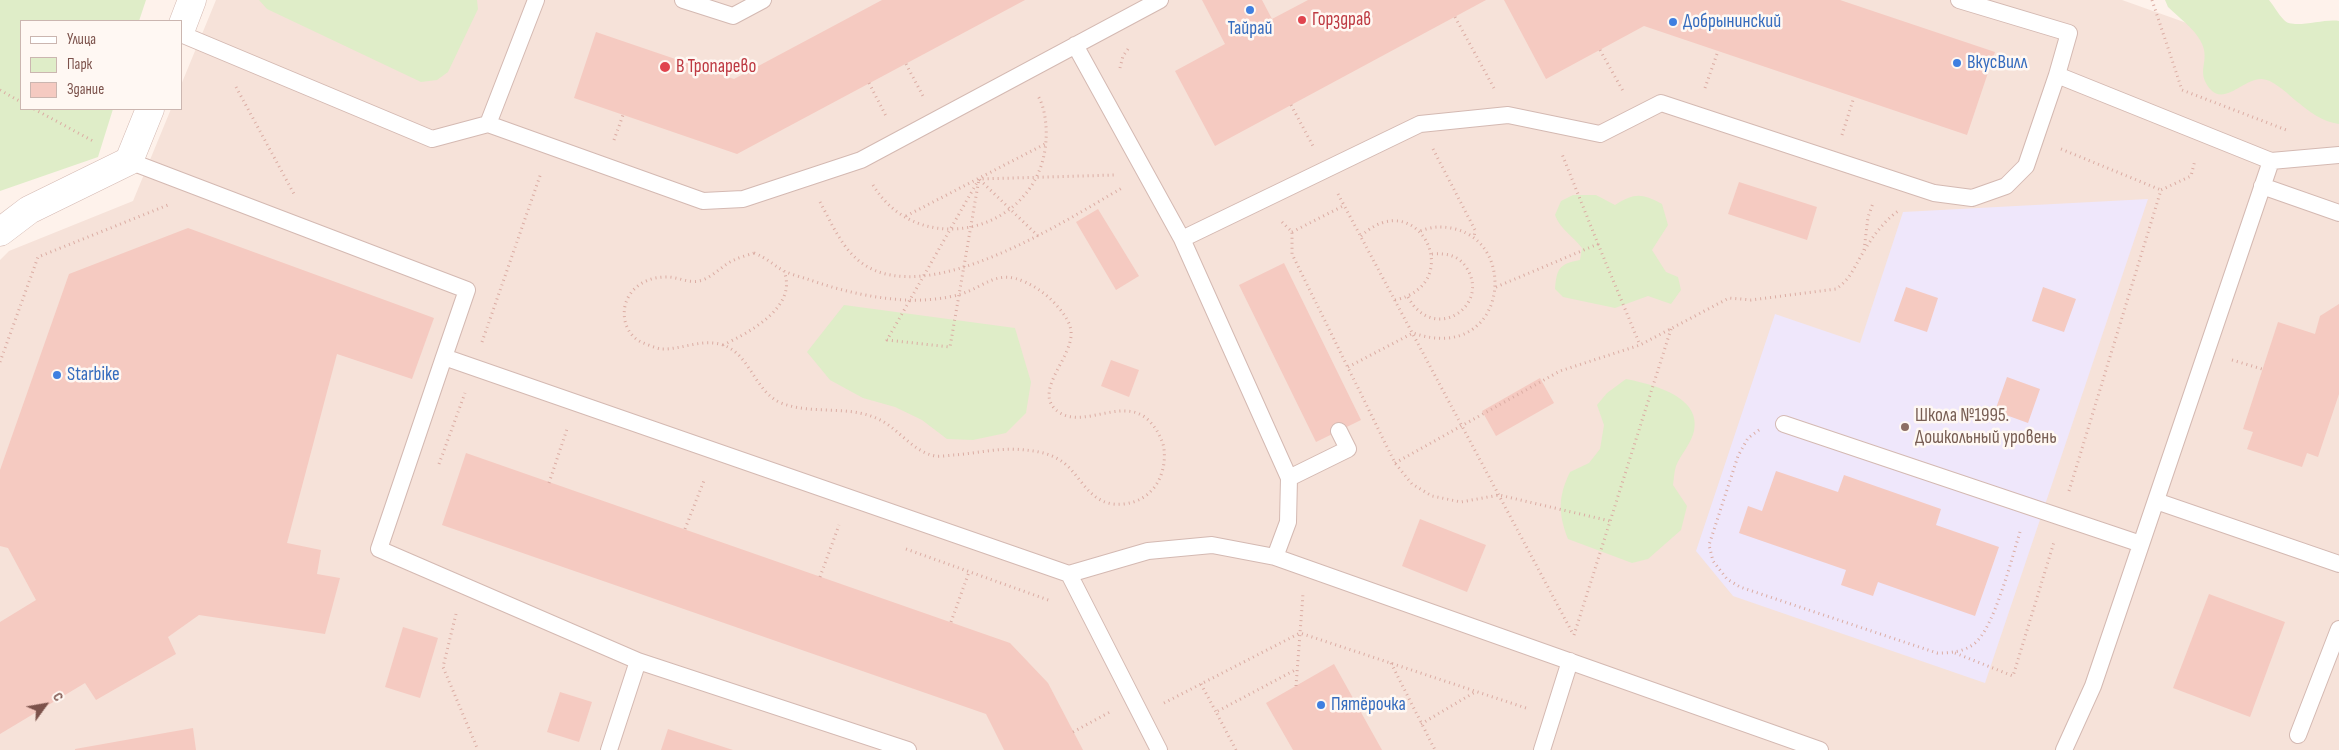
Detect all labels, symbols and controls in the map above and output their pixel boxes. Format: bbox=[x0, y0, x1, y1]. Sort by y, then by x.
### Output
marker: Тайрай bbox=[1244, 4, 1256, 16]
place label: Горздрав bbox=[1312, 9, 1371, 31]
place label: Добрынинский bbox=[1683, 11, 1781, 33]
marker: Горздрав bbox=[1296, 14, 1308, 26]
marker: Добрынинский bbox=[1667, 16, 1679, 28]
place label: Тайрай bbox=[1228, 18, 1272, 40]
legend bbox=[20, 20, 182, 110]
text: Улица bbox=[67, 30, 96, 49]
place label: ВкусВилл bbox=[1967, 52, 2028, 74]
text: Парк bbox=[67, 55, 92, 74]
place label: В Тропарево bbox=[676, 56, 756, 78]
marker: ВкусВилл bbox=[1951, 57, 1963, 69]
marker: В Тропарево bbox=[658, 60, 672, 74]
text: Здание bbox=[67, 80, 104, 99]
place label: Starbike bbox=[67, 364, 120, 386]
marker: Starbike bbox=[51, 369, 63, 381]
place label: Школа №1995. Дошкольный уровень bbox=[1915, 405, 2057, 449]
marker: Школа №1995. Дошкольный уровень bbox=[1899, 421, 1911, 433]
north arrow bbox=[20, 680, 70, 730]
text: С bbox=[49, 689, 67, 704]
place label: Пятёрочка bbox=[1331, 694, 1406, 716]
marker: Пятёрочка bbox=[1315, 699, 1327, 711]

